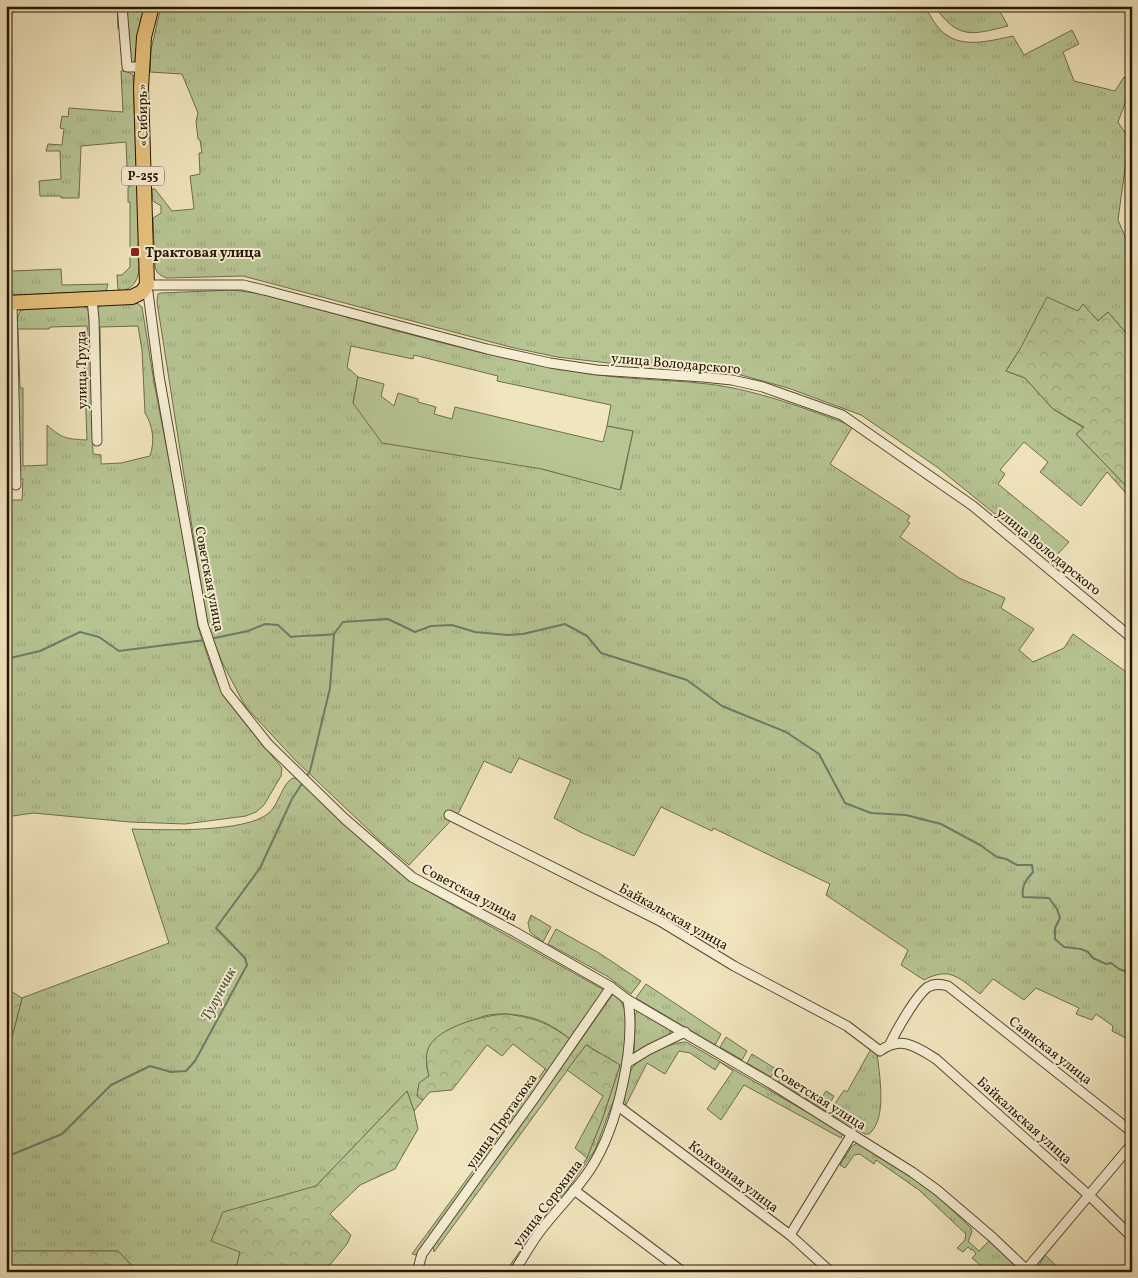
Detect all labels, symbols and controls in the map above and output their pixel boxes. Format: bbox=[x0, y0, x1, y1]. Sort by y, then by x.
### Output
street label: «Сибирь» bbox=[133, 83, 154, 147]
road number: Р-255 bbox=[122, 167, 164, 186]
place label: Трактовая улица bbox=[145, 244, 262, 263]
marker: Трактовая улица bbox=[129, 246, 141, 258]
street label: улица Труда bbox=[72, 330, 93, 410]
street label: улица Володарского bbox=[610, 349, 741, 380]
street label: улица Володарского bbox=[992, 504, 1105, 600]
street label: Советская улица bbox=[189, 525, 228, 633]
street label: Советская улица bbox=[418, 860, 521, 927]
street label: Байкальская улица bbox=[615, 879, 731, 955]
water label: Тулунчик bbox=[197, 964, 243, 1025]
street label: Саянская улица bbox=[1004, 1013, 1096, 1090]
street label: Советская улица bbox=[769, 1063, 869, 1136]
street label: улица Протасюка bbox=[462, 1070, 542, 1174]
street label: Байкальская улица bbox=[972, 1073, 1076, 1169]
street label: Колхозная улица bbox=[684, 1137, 782, 1218]
street label: улица Сорокина bbox=[509, 1156, 587, 1252]

